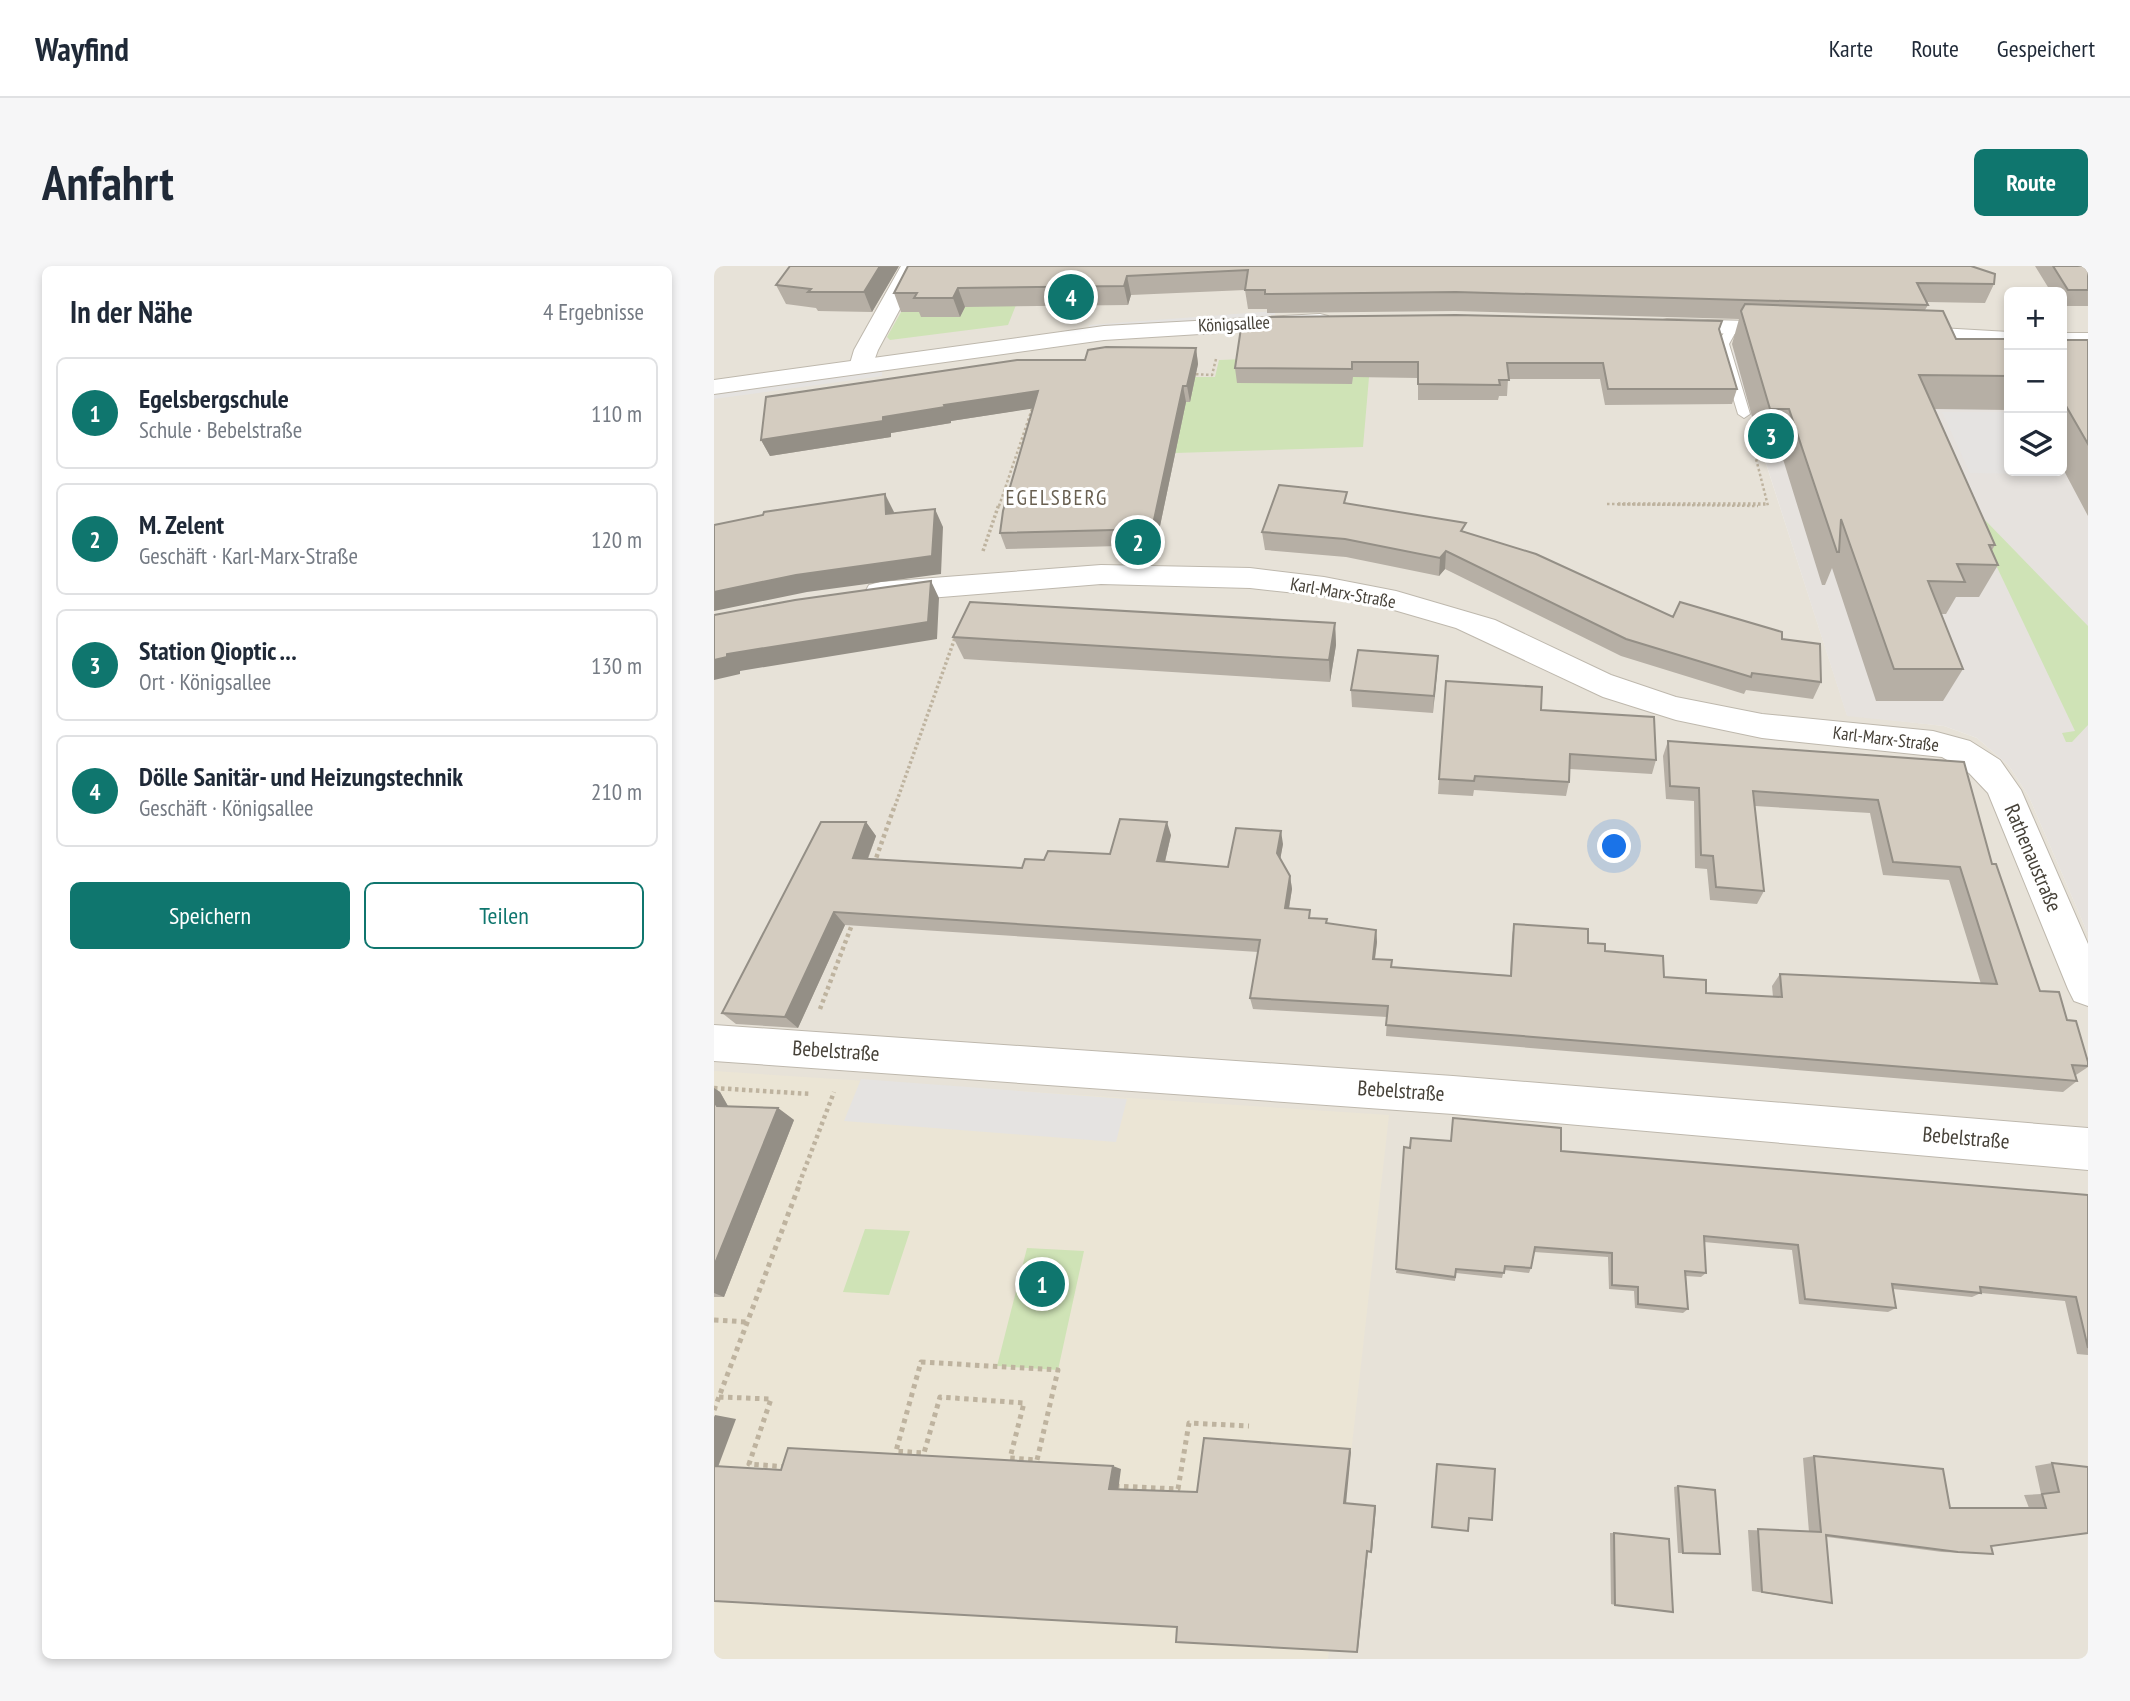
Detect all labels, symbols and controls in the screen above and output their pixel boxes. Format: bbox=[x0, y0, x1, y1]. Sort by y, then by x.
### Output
text: Wayfind bbox=[35, 27, 129, 70]
text: Karte bbox=[1829, 33, 1873, 64]
text: Route bbox=[1911, 33, 1959, 64]
text: Gespeichert bbox=[1997, 33, 2095, 64]
button: Route bbox=[1974, 149, 2088, 216]
text: Anfahrt bbox=[42, 150, 174, 214]
pin: 4 bbox=[1048, 271, 1094, 323]
map controls bbox=[2004, 287, 2067, 476]
button: + bbox=[2004, 287, 2067, 350]
text: In der Nähe bbox=[70, 292, 193, 331]
text: 4 Ergebnisse bbox=[543, 297, 644, 326]
street label: Königsallee bbox=[1197, 310, 1270, 337]
button: − bbox=[2004, 350, 2067, 413]
text: Egelsbergschule bbox=[139, 382, 289, 415]
text: 1 bbox=[90, 399, 101, 428]
text: 110 m bbox=[591, 399, 642, 428]
pin: 3 bbox=[1748, 410, 1794, 462]
button: layers bbox=[2004, 413, 2067, 476]
text: Schule · Bebelstraße bbox=[139, 415, 302, 444]
district label: EGELSBERG bbox=[1006, 484, 1108, 511]
text: M. Zelent bbox=[139, 508, 224, 541]
pin: 2 bbox=[1115, 516, 1161, 568]
text: 2 bbox=[90, 525, 101, 554]
text: 120 m bbox=[591, 525, 642, 554]
text: Geschäft · Karl-Marx-Straße bbox=[139, 541, 358, 570]
street label: Karl-Marx-Straße bbox=[1289, 572, 1398, 613]
text: Station Qioptic ... bbox=[139, 634, 297, 667]
text: 3 bbox=[90, 651, 101, 680]
text: 130 m bbox=[591, 651, 642, 680]
text: Ort · Königsallee bbox=[139, 667, 271, 696]
street label: Karl-Marx-Straße bbox=[1832, 721, 1940, 756]
text: Dölle Sanitär- und Heizungstechnik bbox=[139, 760, 463, 793]
text: 4 bbox=[90, 777, 101, 806]
text: 210 m bbox=[591, 777, 642, 806]
text: Geschäft · Königsallee bbox=[139, 793, 314, 822]
street label: Rathenaustraße bbox=[1999, 800, 2068, 916]
your location bbox=[1597, 829, 1631, 863]
button: Speichern bbox=[70, 882, 350, 949]
button: Teilen bbox=[364, 882, 644, 949]
street label: Bebelstraße bbox=[792, 1034, 880, 1067]
street label: Bebelstraße bbox=[1357, 1074, 1445, 1107]
street label: Bebelstraße bbox=[1921, 1120, 2011, 1155]
pin: 1 bbox=[1019, 1258, 1065, 1310]

